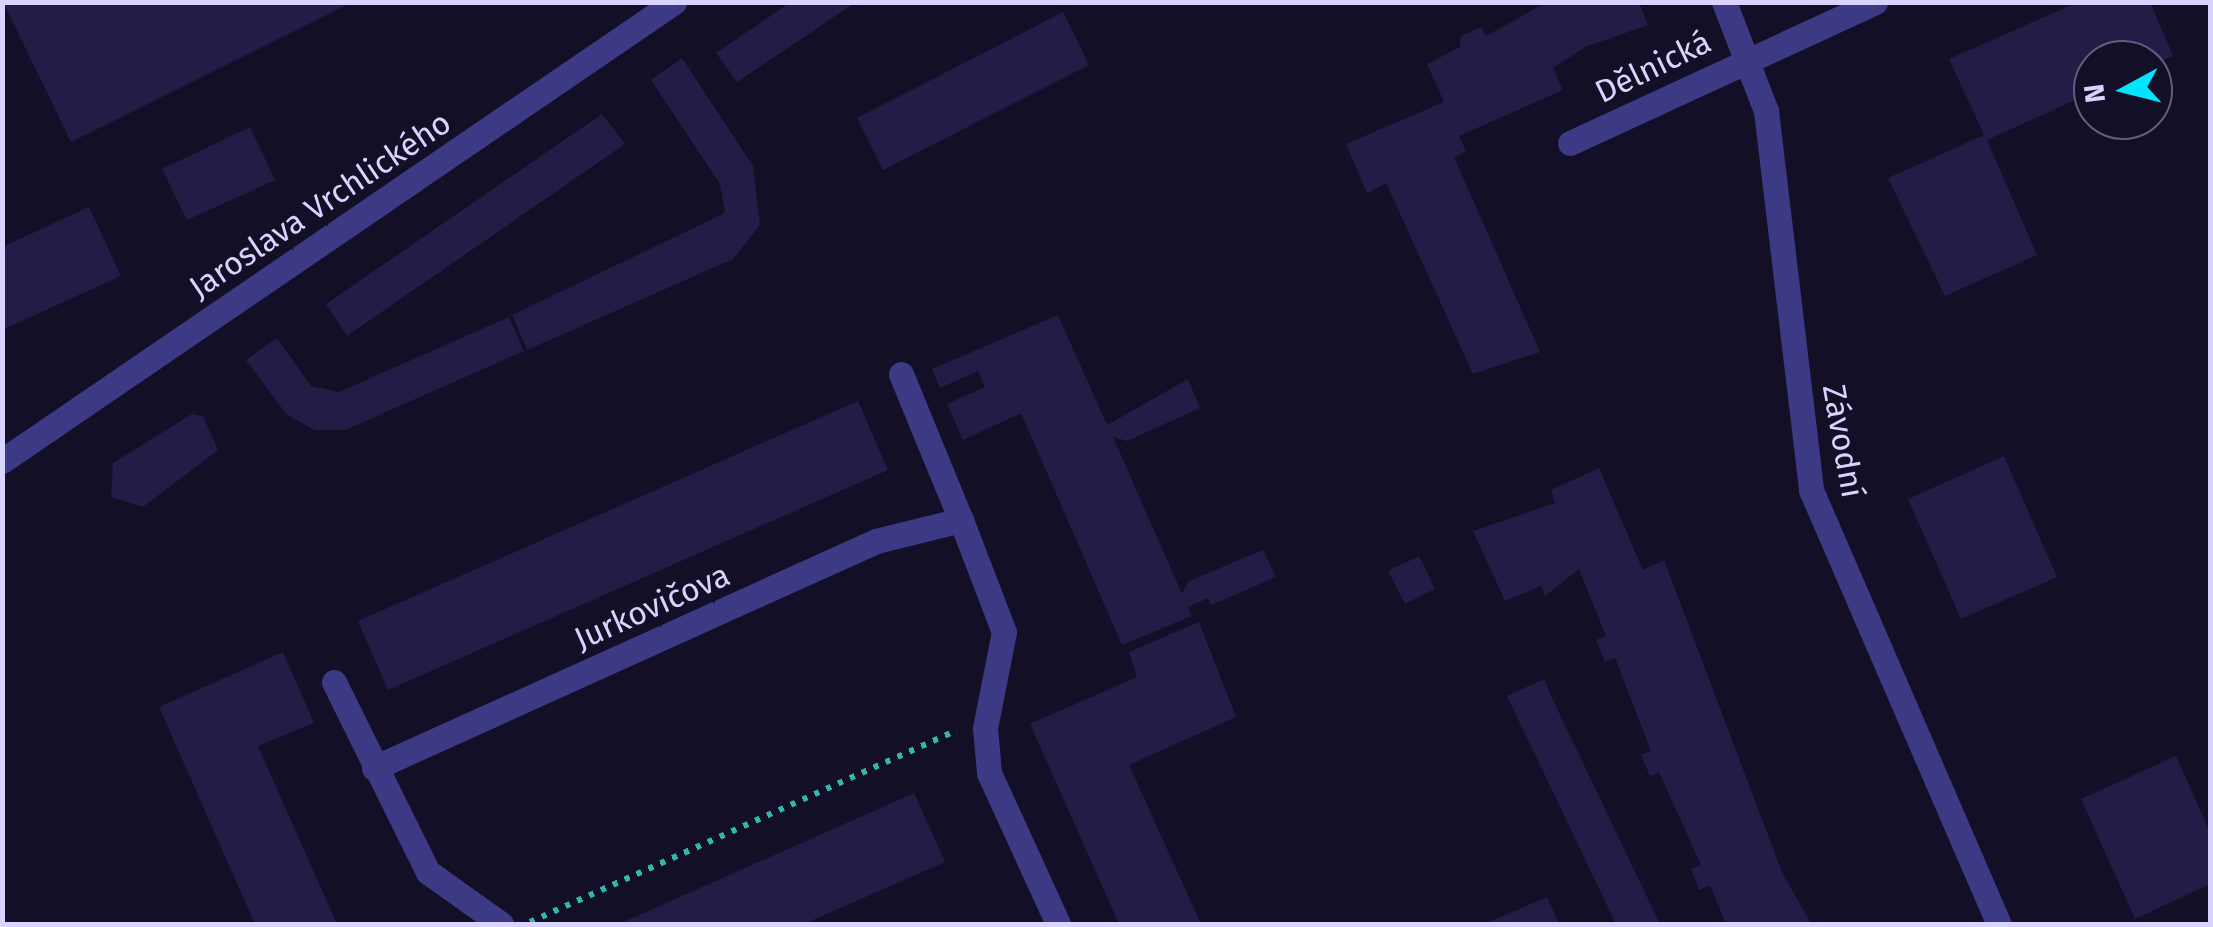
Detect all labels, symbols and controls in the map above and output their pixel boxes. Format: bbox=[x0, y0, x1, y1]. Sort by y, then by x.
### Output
street label: Dělnická bbox=[1589, 23, 1717, 111]
north arrow bbox=[2073, 40, 2173, 140]
text: N bbox=[2077, 82, 2112, 105]
street label: Jaroslava Vrchlického bbox=[182, 103, 458, 307]
street label: Závodní bbox=[1814, 381, 1872, 501]
street label: Jurkovičova bbox=[568, 556, 736, 658]

